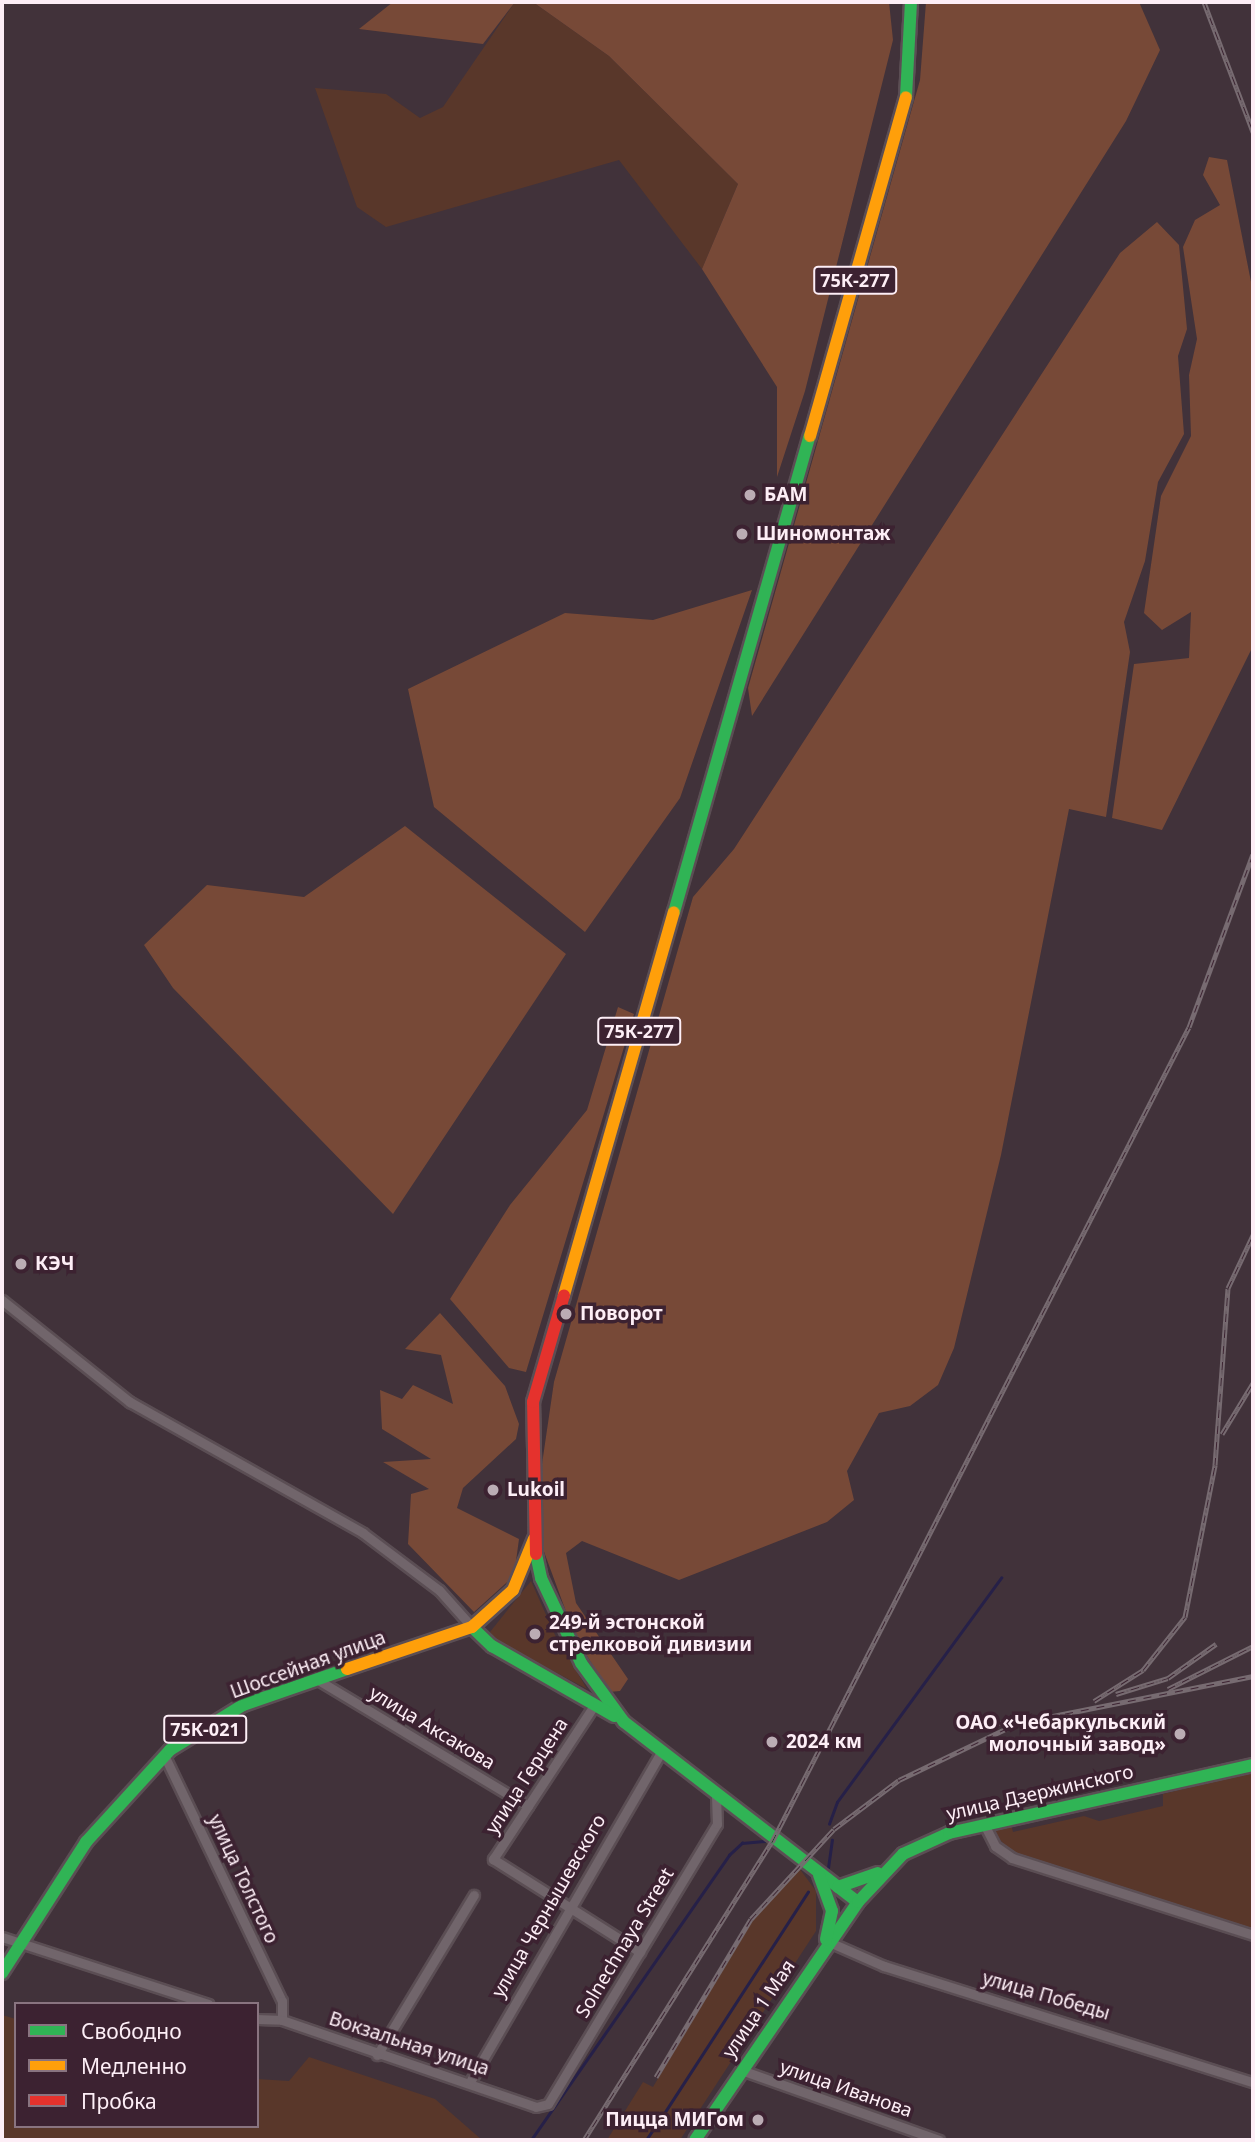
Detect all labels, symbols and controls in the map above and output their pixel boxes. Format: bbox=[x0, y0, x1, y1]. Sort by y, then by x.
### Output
road number: 75К-277 bbox=[813, 266, 897, 294]
place label: БАМ bbox=[764, 484, 807, 506]
marker: БАМ bbox=[742, 487, 758, 503]
place label: Шиномонтаж bbox=[756, 523, 891, 545]
marker: Шиномонтаж bbox=[734, 526, 750, 542]
road number: 75К-277 bbox=[597, 1016, 681, 1046]
place label: КЭЧ bbox=[35, 1253, 74, 1275]
marker: КЭЧ bbox=[13, 1256, 29, 1272]
place label: Поворот bbox=[580, 1303, 663, 1325]
marker: Поворот bbox=[558, 1306, 574, 1322]
place label: Lukoil bbox=[507, 1479, 565, 1501]
marker: Lukoil bbox=[485, 1482, 501, 1498]
place label: 249-й эстонской стрелковой дивизии bbox=[549, 1612, 752, 1656]
street label: Шоссейная улица bbox=[227, 1626, 389, 1704]
marker: 249-й эстонской стрелковой дивизии bbox=[527, 1626, 543, 1642]
street label: улица Аксакова bbox=[365, 1681, 499, 1775]
place label: ОАО «Чебаркульский молочный завод» bbox=[956, 1712, 1166, 1756]
road number: 75К-021 bbox=[163, 1714, 247, 1744]
street label: улица Герцена bbox=[481, 1714, 573, 1838]
marker: ОАО «Чебаркульский молочный завод» bbox=[1172, 1726, 1188, 1742]
place label: 2024 км bbox=[786, 1731, 862, 1753]
marker: 2024 км bbox=[764, 1734, 780, 1750]
street label: улица Дзержинского bbox=[944, 1760, 1136, 1826]
street label: улица Чернышевского bbox=[487, 1810, 611, 2002]
street label: улица Толстого bbox=[203, 1811, 283, 1947]
street label: Solnechnaya Street bbox=[571, 1864, 679, 2022]
street label: улица 1 Мая bbox=[718, 1956, 800, 2062]
street label: улица Победы bbox=[980, 1967, 1112, 2025]
legend bbox=[14, 2002, 259, 2128]
street label: Вокзальная улица bbox=[326, 2007, 492, 2081]
text: Свободно bbox=[81, 2017, 182, 2045]
text: Медленно bbox=[81, 2052, 187, 2080]
street label: улица Иванова bbox=[777, 2056, 915, 2122]
text: Пробка bbox=[81, 2087, 157, 2115]
place label: Пицца МИГом bbox=[605, 2109, 744, 2131]
marker: Пицца МИГом bbox=[750, 2112, 766, 2128]

